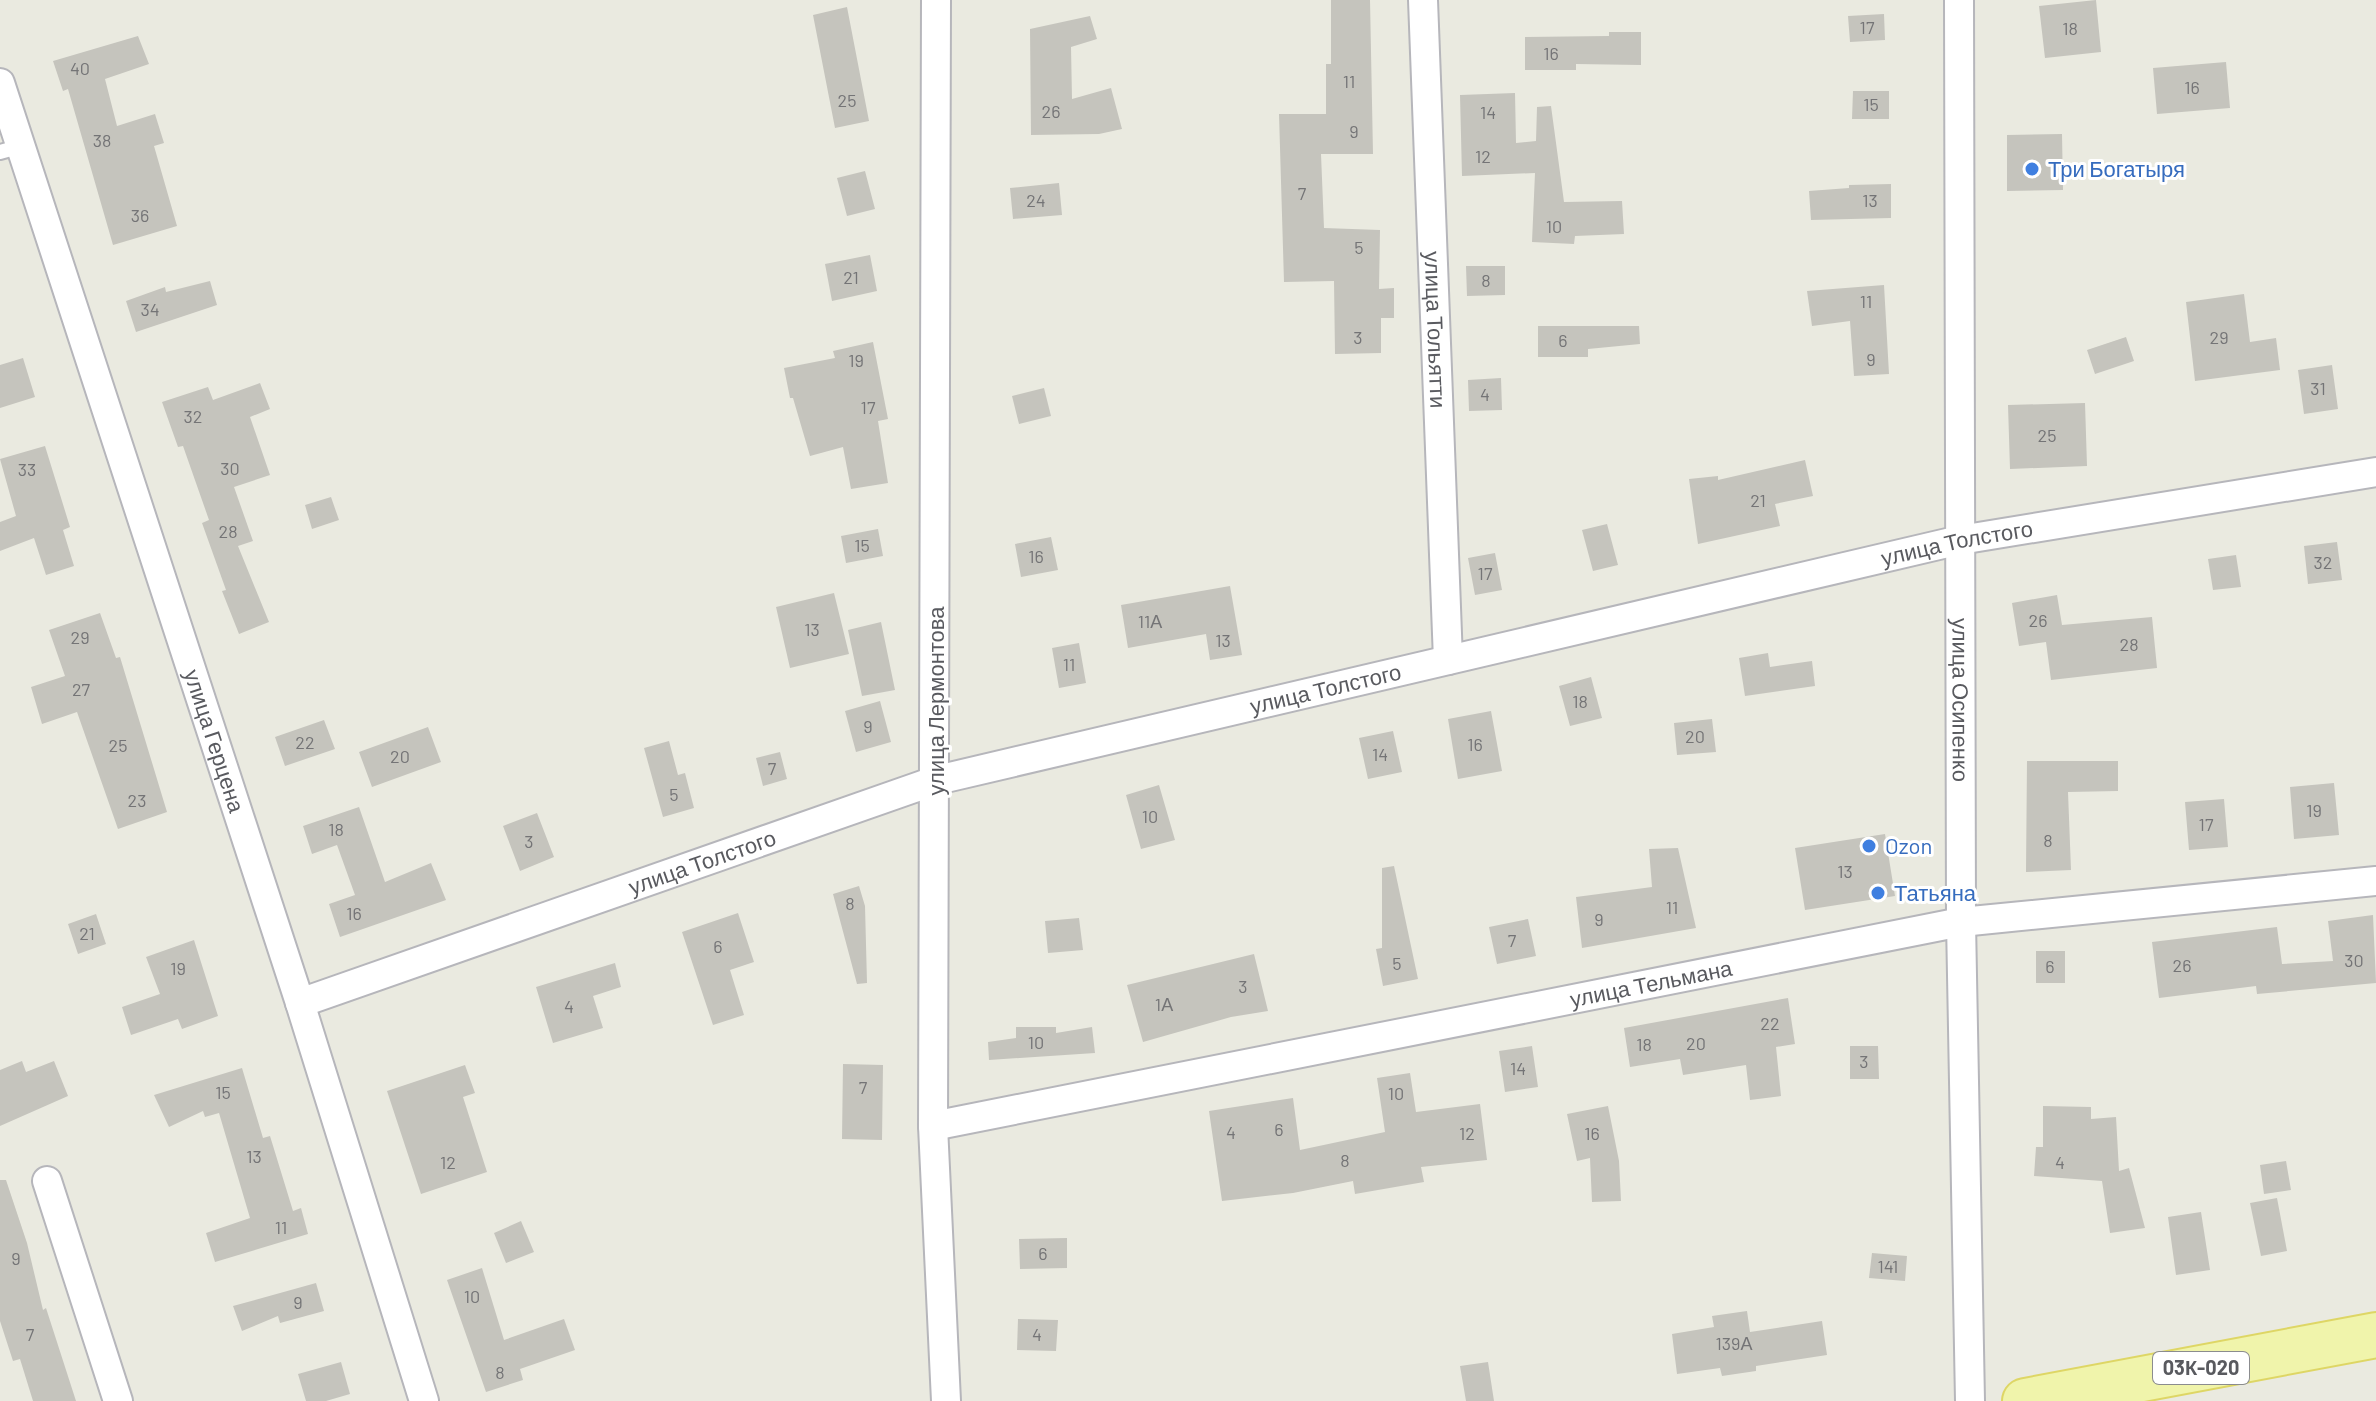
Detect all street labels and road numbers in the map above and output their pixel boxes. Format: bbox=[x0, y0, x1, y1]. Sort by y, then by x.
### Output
street label: улица Тольятти bbox=[1420, 251, 1452, 409]
street label: улица Толстого bbox=[1878, 514, 2034, 571]
street label: улица Лермонтова bbox=[922, 606, 949, 796]
street label: улица Осипенко bbox=[1947, 618, 1975, 782]
street label: улица Толстого bbox=[1247, 658, 1403, 719]
street label: улица Герцена bbox=[179, 666, 251, 816]
street label: улица Толстого bbox=[625, 824, 779, 900]
street label: улица Тельмана bbox=[1567, 954, 1735, 1012]
road number: 03К-020 bbox=[2153, 1352, 2249, 1384]

